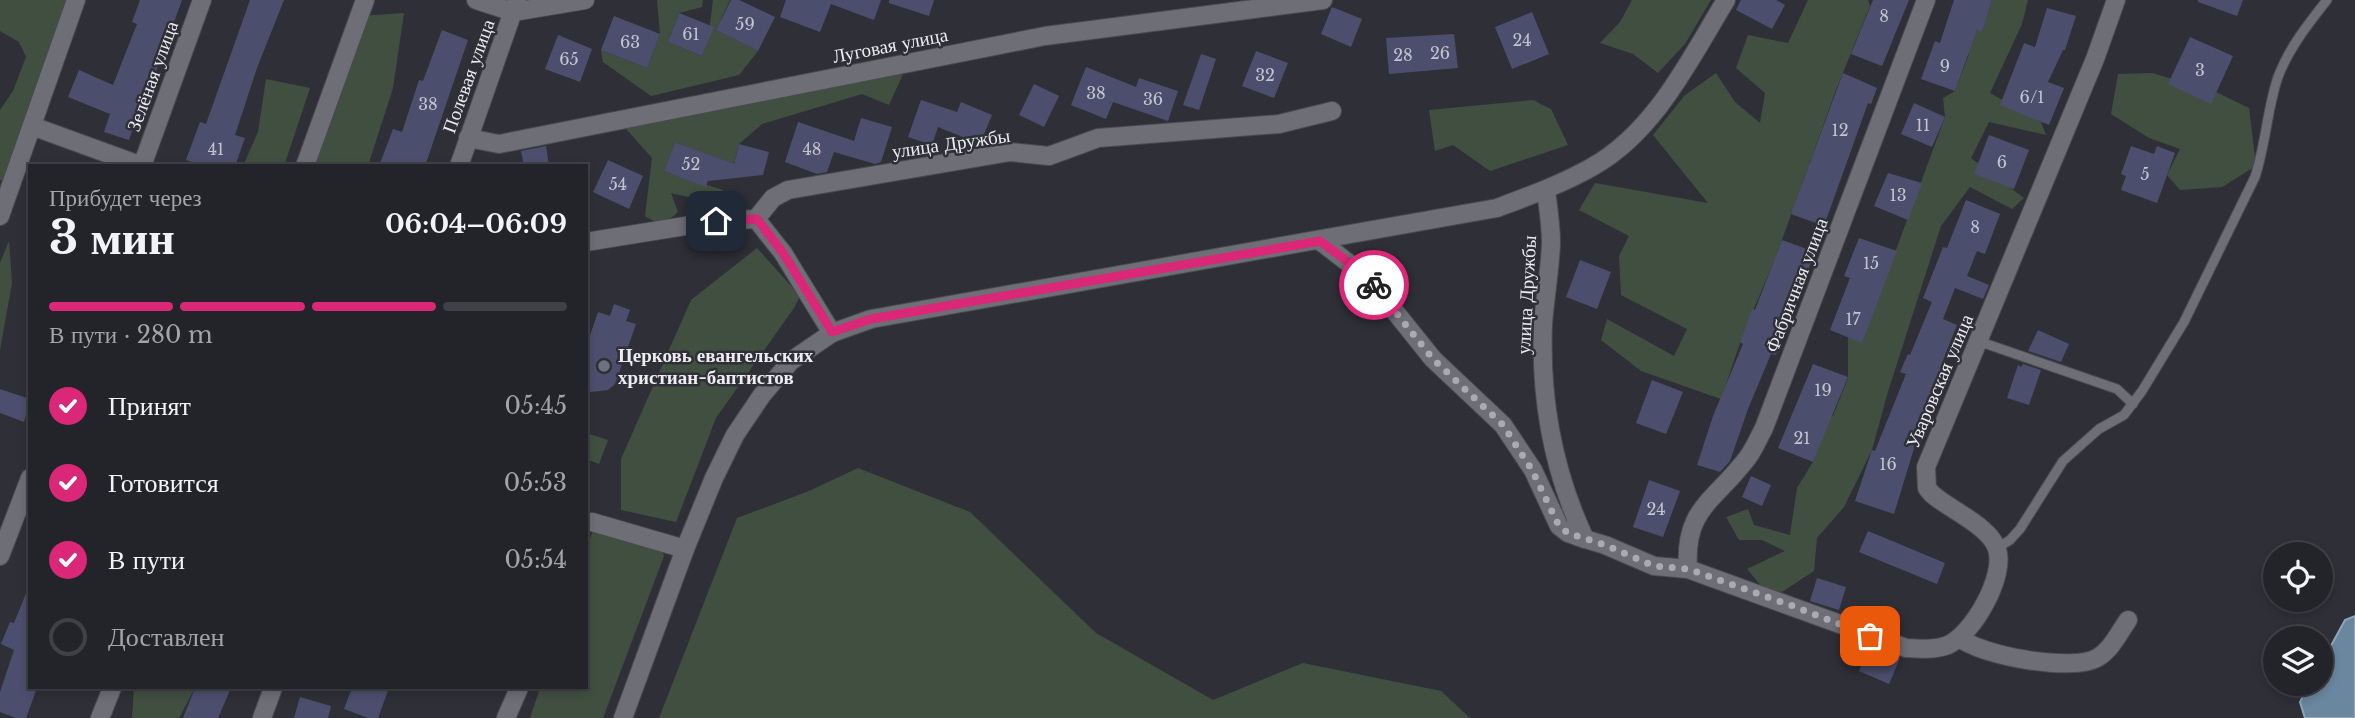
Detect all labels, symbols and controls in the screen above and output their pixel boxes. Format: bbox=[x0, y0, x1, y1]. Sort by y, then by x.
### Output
house number: 8 bbox=[1879, 6, 1889, 26]
house number: 59 bbox=[735, 14, 755, 34]
street label: Полевая улица bbox=[437, 16, 500, 136]
street label: Зелёная улица bbox=[122, 17, 183, 134]
street label: Луговая улица bbox=[830, 23, 950, 68]
house number: 61 bbox=[682, 24, 700, 44]
house number: 24 bbox=[1512, 30, 1532, 50]
house number: 63 bbox=[620, 32, 640, 52]
house number: 26 bbox=[1430, 43, 1450, 63]
house number: 28 bbox=[1393, 45, 1413, 65]
house number: 65 bbox=[559, 49, 579, 69]
house number: 9 bbox=[1940, 56, 1950, 76]
house number: 3 bbox=[2195, 60, 2205, 80]
house number: 32 bbox=[1255, 65, 1275, 85]
house number: 38 bbox=[1086, 83, 1106, 103]
house number: 6/1 bbox=[2020, 87, 2044, 107]
house number: 36 bbox=[1143, 89, 1163, 109]
house number: 38 bbox=[418, 94, 438, 114]
house number: 11 bbox=[1916, 115, 1930, 135]
house number: 12 bbox=[1832, 120, 1849, 140]
street label: улица Дружбы bbox=[890, 124, 1012, 163]
house number: 41 bbox=[208, 139, 224, 159]
house number: 48 bbox=[802, 139, 822, 159]
house number: 6 bbox=[1997, 152, 2007, 172]
house number: 52 bbox=[682, 154, 700, 174]
house number: 5 bbox=[2140, 164, 2150, 184]
house number: 54 bbox=[609, 174, 627, 194]
text: Прибудет через bbox=[49, 184, 202, 212]
house number: 13 bbox=[1890, 185, 1907, 205]
pin bbox=[686, 191, 746, 251]
icon: home bbox=[697, 202, 735, 240]
text: 06:04–06:09 bbox=[385, 208, 567, 240]
text: 3 мин bbox=[49, 209, 175, 266]
street label: Фабричная улица bbox=[1760, 214, 1833, 356]
house number: 8 bbox=[1970, 217, 1980, 237]
street label: улица Дружбы bbox=[1512, 235, 1541, 355]
courier bbox=[1339, 250, 1409, 320]
house number: 15 bbox=[1863, 253, 1879, 273]
icon: bike bbox=[1355, 266, 1393, 304]
house number: 17 bbox=[1845, 309, 1862, 329]
street label: Уваровская улица bbox=[1901, 310, 1978, 452]
text: В пути · 280 m bbox=[49, 321, 213, 349]
place label: Церковь евангельских христиан-баптистов bbox=[618, 344, 814, 389]
marker: Церковь евангельских христиан-баптистов bbox=[596, 358, 612, 374]
house number: 19 bbox=[1814, 380, 1832, 400]
icon: check bbox=[49, 387, 87, 425]
text: Принят bbox=[108, 390, 191, 422]
text: 05:45 bbox=[504, 392, 567, 420]
house number: 21 bbox=[1794, 428, 1811, 448]
house number: 16 bbox=[1879, 454, 1897, 474]
icon: check bbox=[49, 464, 87, 502]
text: Готовится bbox=[108, 467, 219, 499]
text: 05:53 bbox=[504, 469, 567, 497]
house number: 24 bbox=[1646, 499, 1666, 519]
icon: check bbox=[49, 541, 87, 579]
map controls bbox=[2263, 542, 2333, 696]
button: locate bbox=[2263, 542, 2333, 612]
text: В пути bbox=[108, 544, 185, 576]
text: 05:54 bbox=[504, 546, 567, 574]
pin bbox=[1840, 606, 1900, 666]
icon: bag bbox=[1851, 617, 1889, 655]
text: Доставлен bbox=[108, 621, 225, 653]
button: layers bbox=[2263, 626, 2333, 696]

